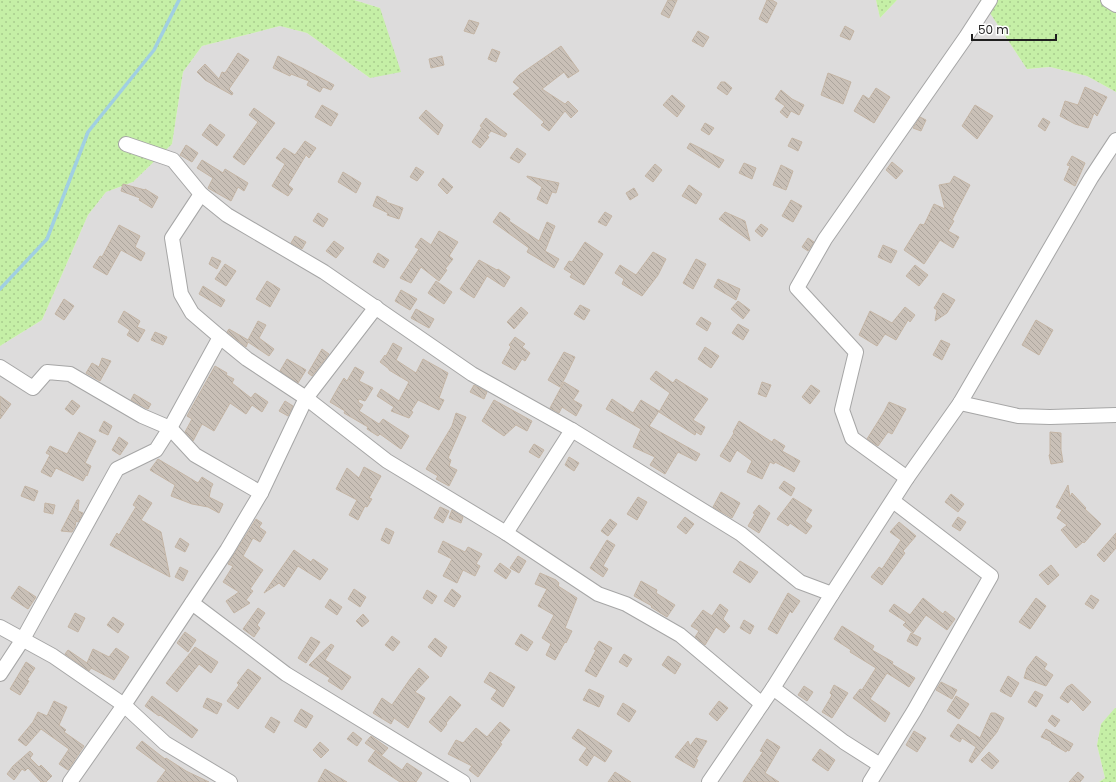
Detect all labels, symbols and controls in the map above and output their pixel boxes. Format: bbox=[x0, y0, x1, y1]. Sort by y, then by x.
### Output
scale bar bbox=[972, 16, 1056, 42]
text: 50 m bbox=[978, 21, 1009, 38]

